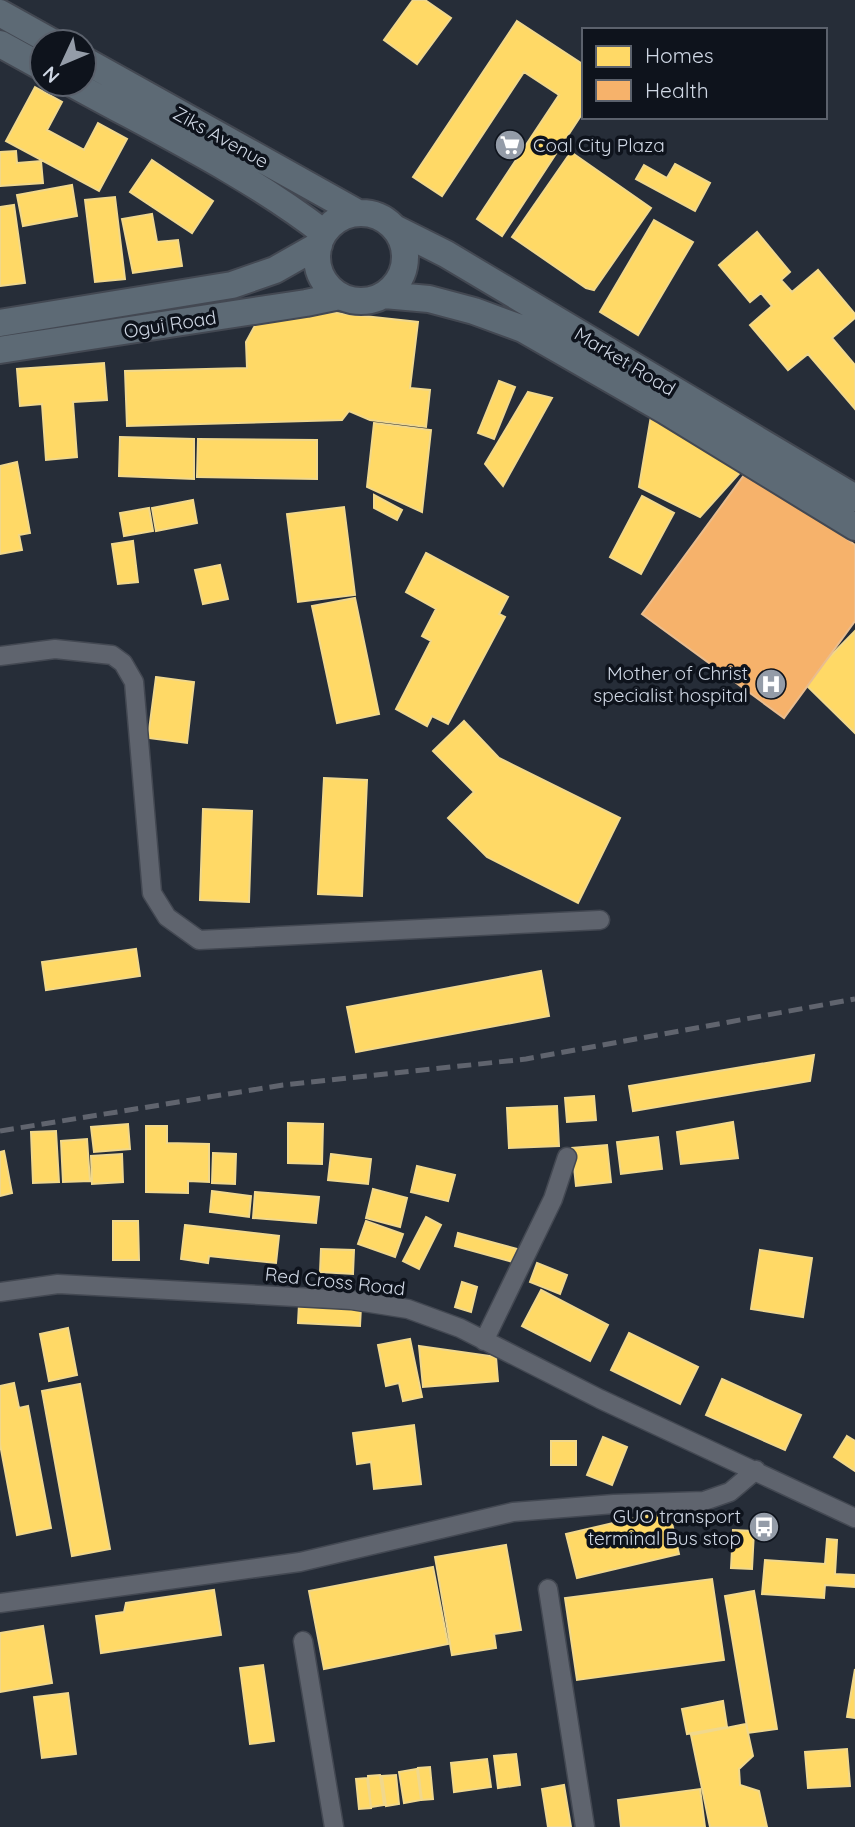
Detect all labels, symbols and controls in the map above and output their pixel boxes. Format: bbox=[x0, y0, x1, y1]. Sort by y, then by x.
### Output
north arrow bbox=[28, 28, 98, 98]
legend bbox=[582, 28, 827, 119]
text: Homes bbox=[645, 42, 714, 68]
text: N bbox=[37, 61, 64, 88]
text: Health bbox=[645, 77, 709, 103]
street label: Ziks Avenue bbox=[169, 101, 273, 173]
supermarket icon: Coal City Plaza bbox=[493, 128, 527, 162]
place label: Coal City Plaza bbox=[533, 133, 665, 157]
street label: Ogui Road bbox=[122, 305, 218, 343]
street label: Market Road bbox=[570, 321, 680, 401]
place label: Mother of Christ specialist hospital bbox=[593, 661, 748, 707]
hospital icon: Mother of Christ specialist hospital bbox=[754, 667, 788, 701]
street label: Red Cross Road bbox=[264, 1262, 406, 1300]
place label: GUO transport terminal Bus stop bbox=[588, 1504, 741, 1550]
bus stop icon: GUO transport terminal Bus stop bbox=[747, 1510, 781, 1544]

